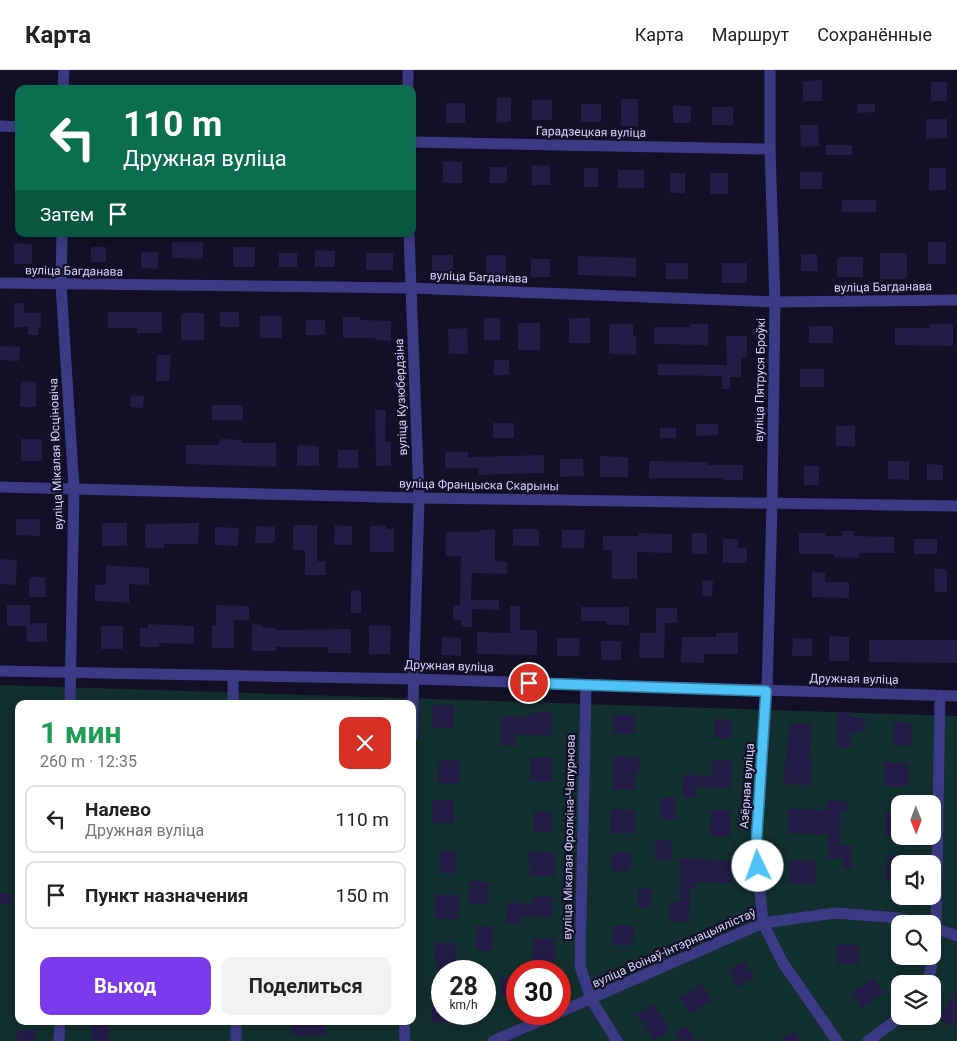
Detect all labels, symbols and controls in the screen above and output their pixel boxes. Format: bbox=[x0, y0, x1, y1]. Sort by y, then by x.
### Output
text: Карта bbox=[25, 21, 91, 49]
text: Карта bbox=[635, 24, 684, 45]
text: Маршрут bbox=[712, 24, 789, 45]
text: Сохранённые bbox=[817, 24, 932, 45]
text: 110 m bbox=[123, 104, 222, 145]
icon: left bbox=[40, 105, 105, 170]
street label: Гарадзецкая вуліца bbox=[536, 124, 646, 140]
text: Дружная вуліца bbox=[123, 146, 287, 171]
icon: arrive bbox=[104, 200, 132, 228]
text: Затем bbox=[40, 203, 94, 226]
street label: вуліца Багданава bbox=[25, 263, 123, 279]
street label: вуліца Багданава bbox=[430, 268, 528, 286]
street label: вуліца Багданава bbox=[834, 279, 932, 295]
street label: вуліца Пятруся Броўкі bbox=[752, 318, 768, 442]
street label: вуліца Кузюбердзіна bbox=[392, 338, 410, 456]
street label: вуліца Мікалая Юсціновіча bbox=[46, 378, 66, 530]
street label: вуліца Францыска Скарыны bbox=[399, 477, 559, 493]
street label: Дружная вуліца bbox=[404, 657, 494, 675]
pin bbox=[508, 662, 550, 704]
icon: arrive bbox=[515, 669, 543, 697]
street label: Дружная вуліца bbox=[809, 671, 899, 687]
text: 1 мин bbox=[40, 715, 121, 750]
button: close bbox=[339, 717, 391, 769]
street label: вуліца Мікалая Фролкіна-Чапурнова bbox=[560, 734, 578, 940]
street label: Азёрная вуліца bbox=[737, 743, 757, 829]
text: 260 m · 12:35 bbox=[40, 752, 137, 771]
north arrow bbox=[891, 795, 941, 845]
map controls bbox=[891, 795, 941, 1025]
text: Налево bbox=[85, 798, 151, 821]
icon: left bbox=[42, 805, 70, 833]
text: 110 m bbox=[336, 808, 389, 831]
text: Дружная вуліца bbox=[85, 821, 204, 840]
position arrow bbox=[731, 839, 783, 891]
button: sound bbox=[891, 855, 941, 905]
icon: arrive bbox=[42, 881, 70, 909]
text: Пункт назначения bbox=[85, 884, 248, 907]
text: 150 m bbox=[336, 884, 389, 907]
street label: вуліца Воінаў-інтэрнацыялістаў bbox=[590, 905, 758, 990]
button: search bbox=[891, 915, 941, 965]
button: Выход bbox=[40, 957, 211, 1015]
button: Поделиться bbox=[221, 957, 391, 1015]
speed limit sign: 30 bbox=[506, 960, 571, 1025]
text: 28 bbox=[449, 972, 478, 1001]
button: layers bbox=[891, 975, 941, 1025]
text: km/h bbox=[449, 998, 478, 1012]

